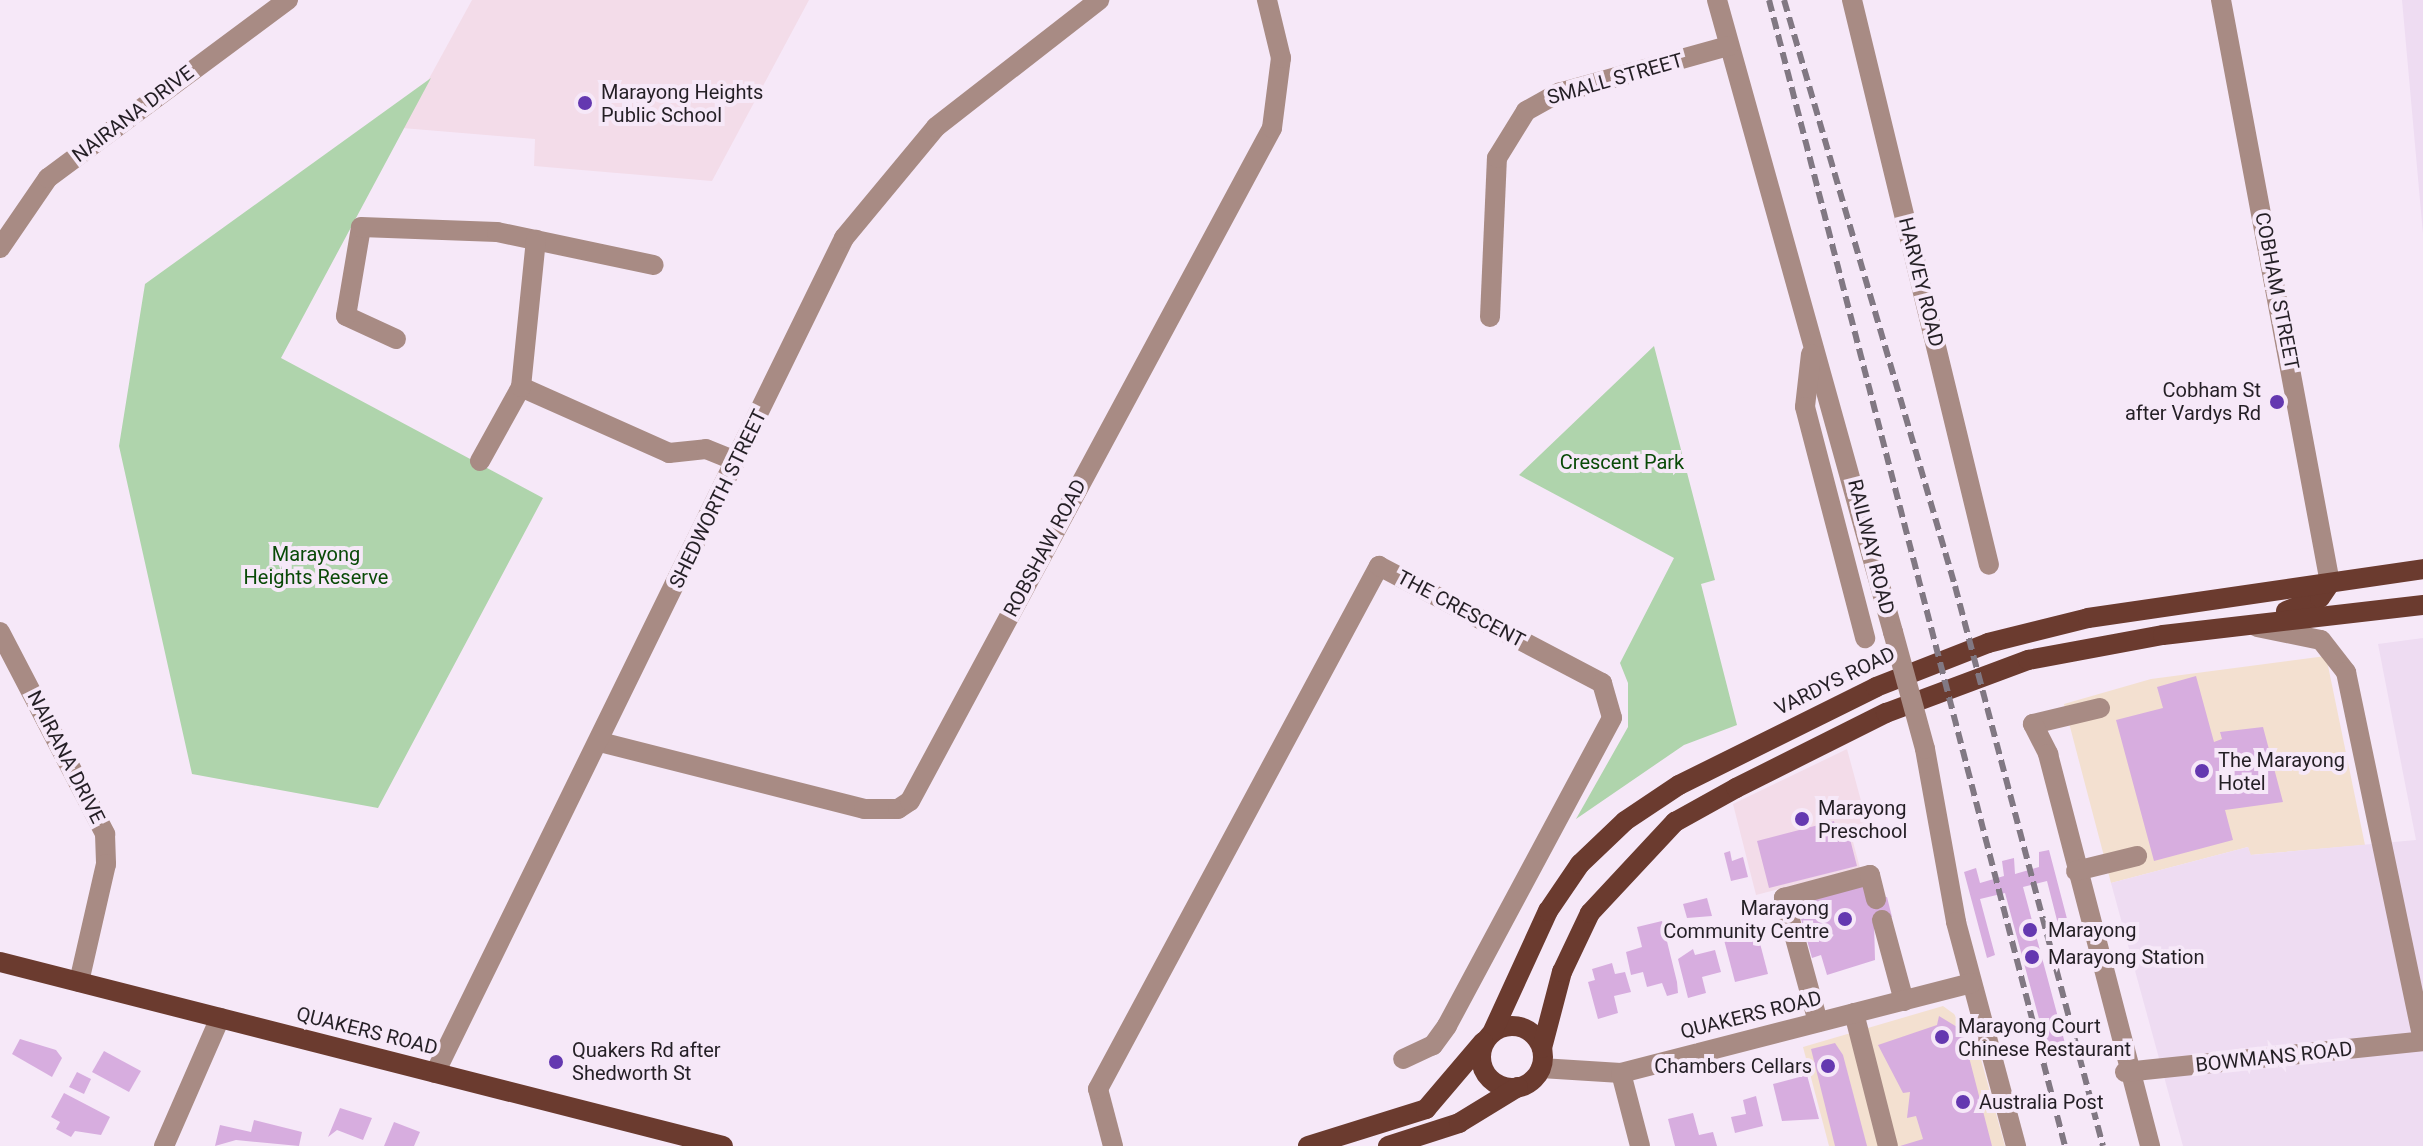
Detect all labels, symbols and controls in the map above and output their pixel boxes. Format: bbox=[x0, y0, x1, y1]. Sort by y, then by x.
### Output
street label: SMALL STREET bbox=[1544, 48, 1686, 110]
street label: NAIRANA DRIVE bbox=[68, 61, 198, 167]
place label: Marayong Heights Public School bbox=[601, 80, 763, 127]
marker: Marayong Heights Public School bbox=[576, 94, 594, 112]
street label: COBHAM STREET bbox=[2250, 210, 2304, 372]
street label: HARVEY ROAD bbox=[1893, 215, 1949, 349]
place label: Cobham St after Vardys Rd bbox=[2125, 378, 2261, 425]
marker: Cobham St after Vardys Rd bbox=[2268, 393, 2286, 411]
street label: SHEDWORTH STREET bbox=[664, 406, 772, 592]
park label: Crescent Park bbox=[1560, 450, 1684, 474]
street label: ROBSHAW ROAD bbox=[999, 475, 1091, 621]
street label: RAILWAY ROAD bbox=[1843, 477, 1899, 617]
park label: Marayong Heights Reserve bbox=[244, 542, 388, 589]
street label: THE CRESCENT bbox=[1393, 565, 1529, 653]
street label: VARDYS ROAD bbox=[1771, 642, 1899, 720]
street label: NAIRANA DRIVE bbox=[22, 687, 110, 827]
place label: The Marayong Hotel bbox=[2218, 748, 2345, 795]
marker: The Marayong Hotel bbox=[2193, 762, 2211, 780]
place label: Marayong Preschool bbox=[1818, 796, 1907, 843]
marker: Marayong Preschool bbox=[1793, 810, 1811, 828]
place label: Marayong Community Centre bbox=[1663, 896, 1829, 943]
marker: Marayong Community Centre bbox=[1836, 910, 1854, 928]
place label: Marayong bbox=[2048, 918, 2136, 942]
marker: Marayong bbox=[2019, 919, 2041, 941]
place label: Marayong Station bbox=[2048, 945, 2205, 969]
marker: Marayong Station bbox=[2023, 948, 2041, 966]
street label: QUAKERS ROAD bbox=[1678, 986, 1824, 1044]
street label: QUAKERS ROAD bbox=[294, 1002, 440, 1060]
place label: Marayong Court Chinese Restaurant bbox=[1958, 1014, 2131, 1061]
marker: Marayong Court Chinese Restaurant bbox=[1933, 1028, 1951, 1046]
street label: BOWMANS ROAD bbox=[2194, 1037, 2354, 1077]
place label: Quakers Rd after Shedworth St bbox=[572, 1038, 721, 1085]
marker: Quakers Rd after Shedworth St bbox=[547, 1053, 565, 1071]
place label: Chambers Cellars bbox=[1654, 1054, 1812, 1078]
marker: Chambers Cellars bbox=[1819, 1057, 1837, 1075]
place label: Australia Post bbox=[1979, 1090, 2103, 1114]
marker: Australia Post bbox=[1954, 1093, 1972, 1111]

